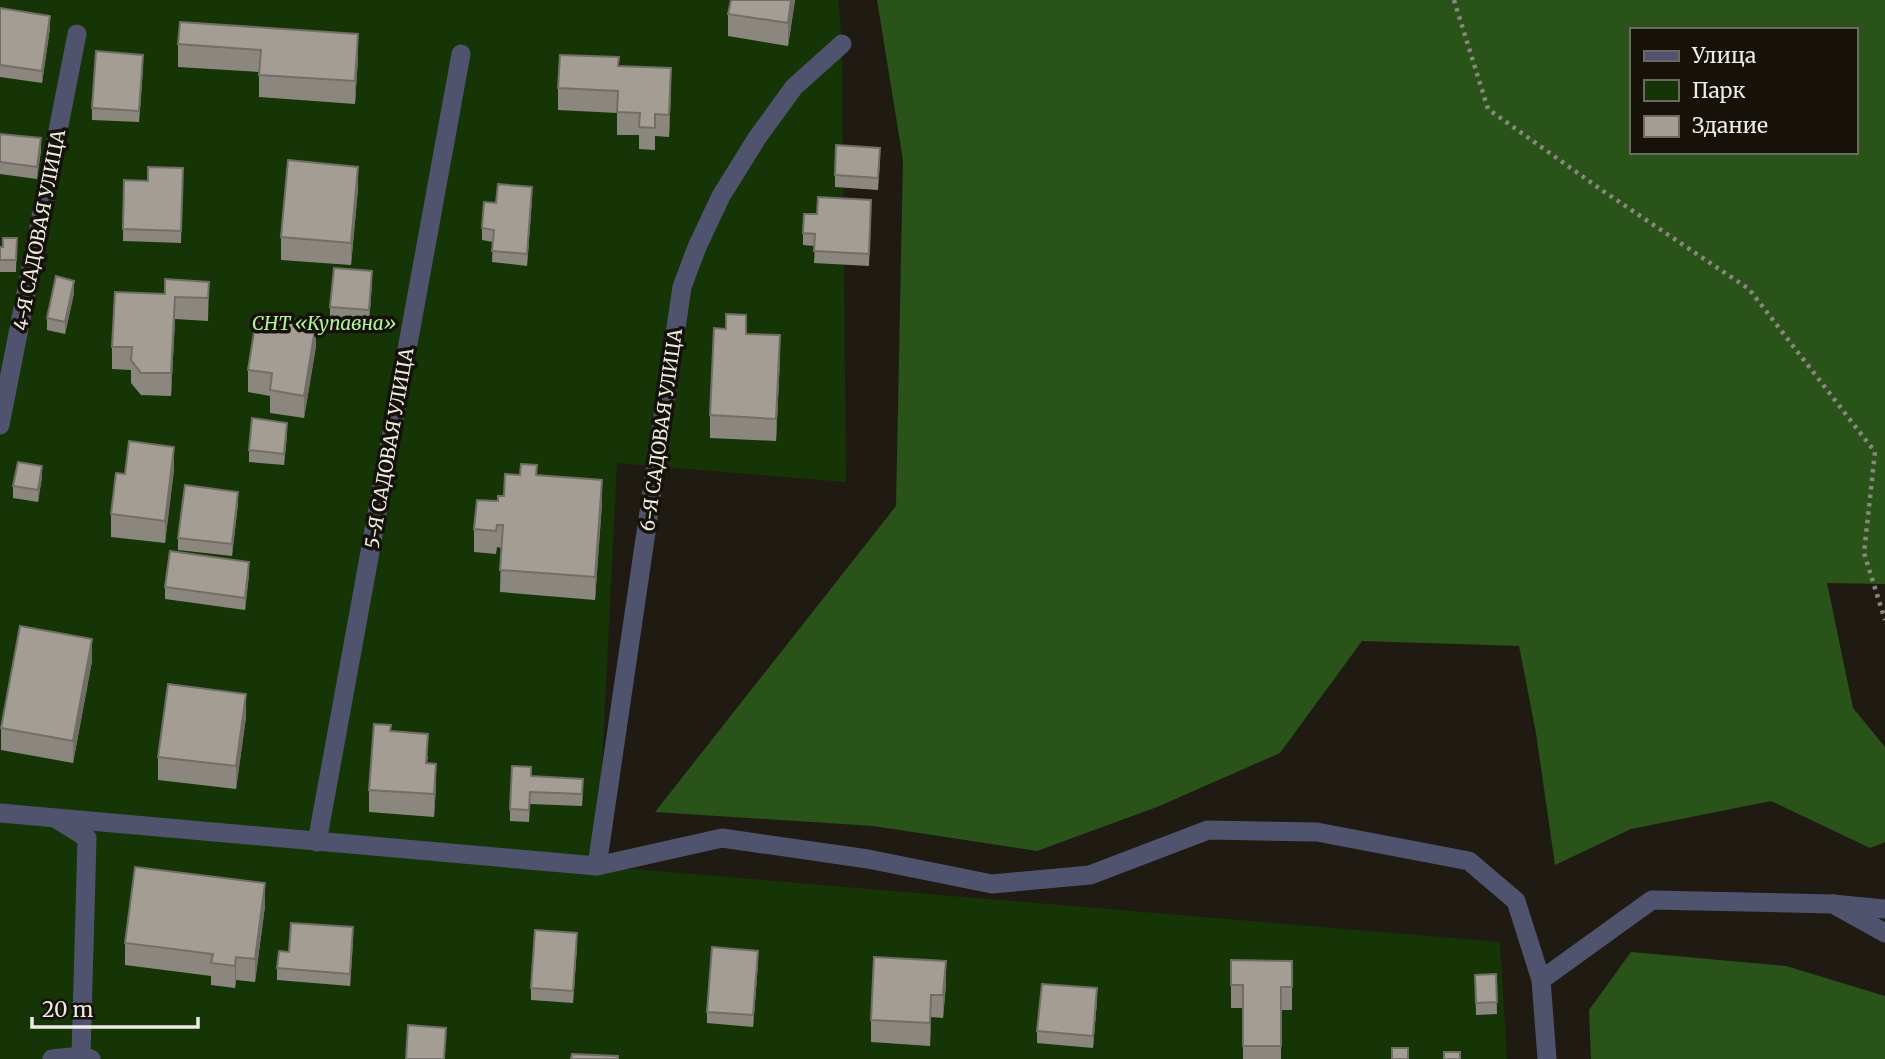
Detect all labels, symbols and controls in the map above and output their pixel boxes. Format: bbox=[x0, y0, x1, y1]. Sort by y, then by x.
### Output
legend bbox=[1630, 28, 1857, 154]
text: Улица bbox=[1691, 42, 1756, 69]
text: Парк bbox=[1692, 77, 1746, 104]
text: Здание bbox=[1692, 112, 1768, 139]
street label: 4-Я САДОВАЯ УЛИЦА bbox=[8, 127, 70, 332]
park label: СНТ «Купавна» bbox=[252, 311, 396, 335]
street label: 6-Я САДОВАЯ УЛИЦА bbox=[635, 327, 687, 533]
street label: 5-Я САДОВАЯ УЛИЦА bbox=[360, 345, 419, 550]
scale bar bbox=[32, 986, 198, 1030]
text: 20 m bbox=[42, 996, 94, 1023]

